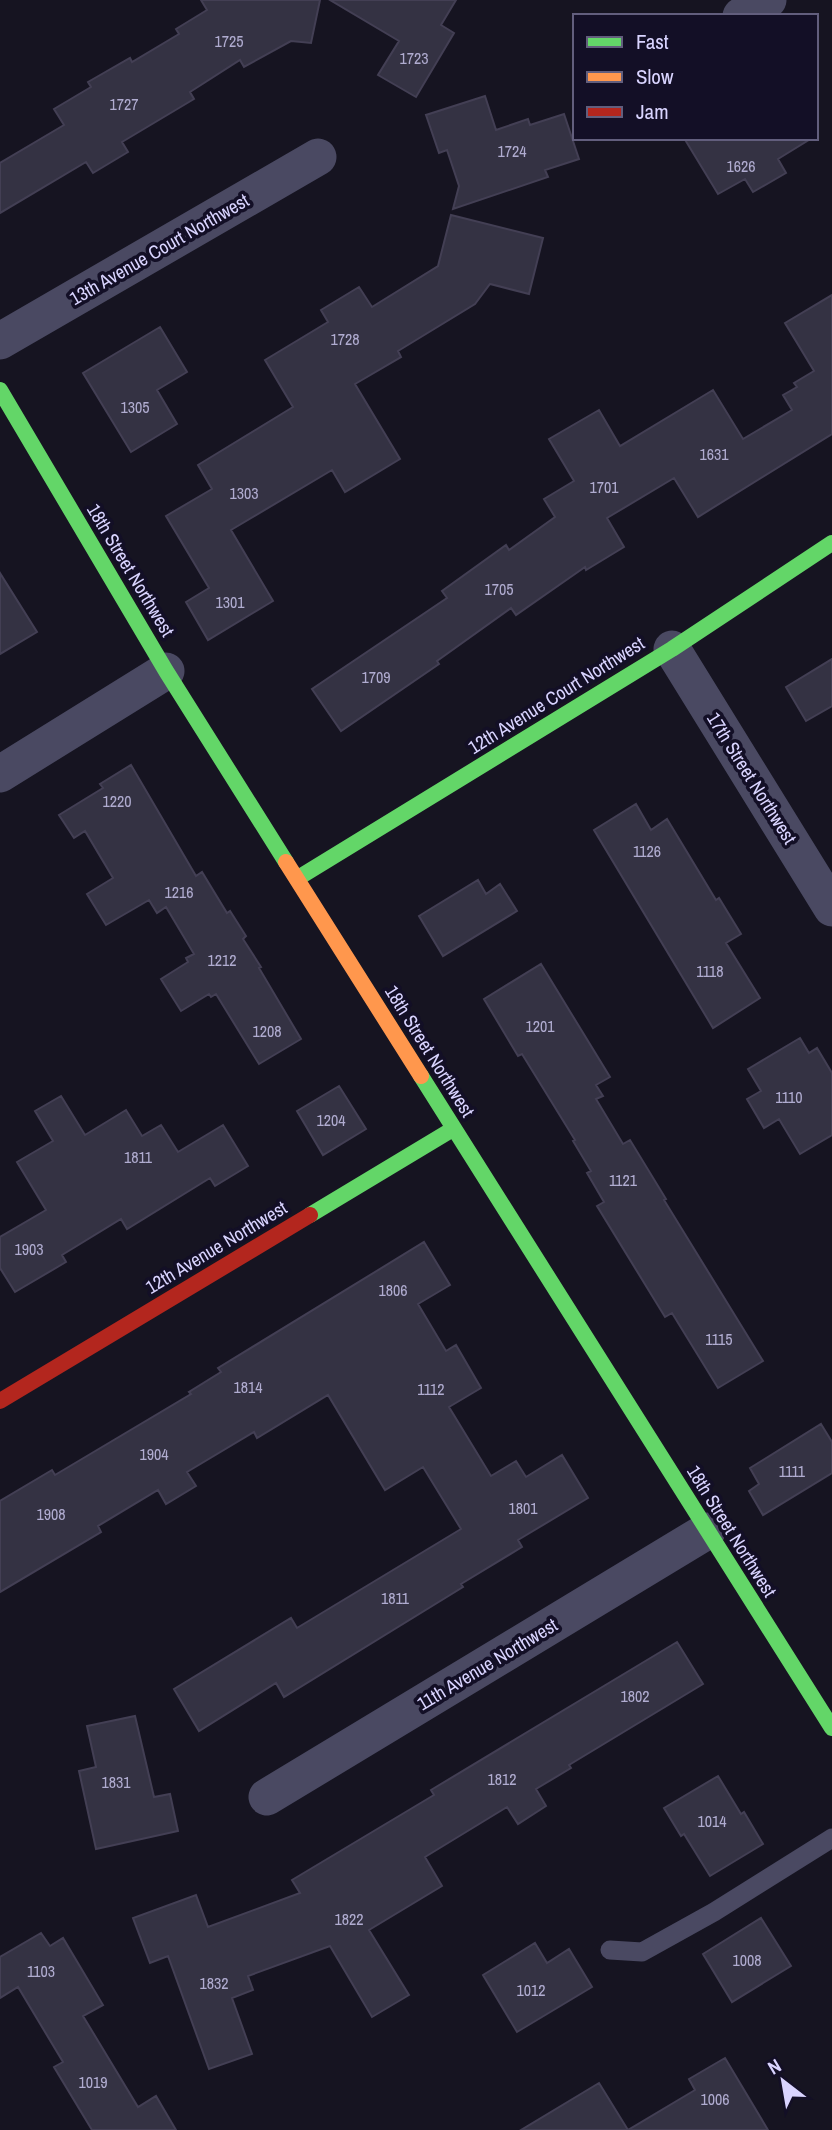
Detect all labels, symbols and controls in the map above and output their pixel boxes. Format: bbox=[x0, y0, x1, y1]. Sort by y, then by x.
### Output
legend bbox=[573, 14, 818, 140]
text: Fast bbox=[636, 27, 669, 56]
house number: 1725 bbox=[214, 30, 244, 52]
house number: 1723 bbox=[399, 47, 429, 69]
text: Slow bbox=[636, 62, 674, 91]
house number: 1727 bbox=[109, 93, 139, 115]
text: Jam bbox=[636, 97, 669, 126]
house number: 1724 bbox=[497, 140, 527, 162]
house number: 1626 bbox=[726, 155, 756, 177]
street label: 13th Avenue Court Northwest bbox=[64, 187, 254, 311]
house number: 1728 bbox=[330, 328, 360, 350]
house number: 1305 bbox=[120, 396, 150, 418]
house number: 1631 bbox=[699, 443, 729, 465]
house number: 1701 bbox=[589, 476, 619, 498]
house number: 1303 bbox=[229, 482, 259, 504]
street label: 18th Street Northwest bbox=[81, 499, 181, 642]
house number: 1705 bbox=[484, 578, 514, 600]
house number: 1301 bbox=[215, 591, 245, 613]
street label: 12th Avenue Court Northwest bbox=[463, 630, 650, 760]
house number: 1709 bbox=[361, 666, 391, 688]
street label: 17th Street Northwest bbox=[701, 707, 803, 849]
house number: 1220 bbox=[102, 790, 132, 812]
house number: 1126 bbox=[633, 840, 661, 862]
house number: 1216 bbox=[164, 881, 194, 903]
house number: 1212 bbox=[207, 949, 237, 971]
house number: 1118 bbox=[696, 960, 724, 982]
street label: 18th Street Northwest bbox=[379, 980, 481, 1122]
house number: 1201 bbox=[525, 1015, 555, 1037]
house number: 1208 bbox=[252, 1020, 282, 1042]
house number: 1110 bbox=[775, 1086, 803, 1108]
house number: 1204 bbox=[316, 1109, 346, 1131]
house number: 1811 bbox=[124, 1146, 153, 1168]
house number: 1121 bbox=[609, 1169, 638, 1191]
street label: 12th Avenue Northwest bbox=[140, 1194, 292, 1300]
house number: 1903 bbox=[14, 1238, 44, 1260]
house number: 1806 bbox=[378, 1279, 408, 1301]
house number: 1115 bbox=[705, 1328, 733, 1350]
house number: 1814 bbox=[233, 1376, 263, 1398]
house number: 1112 bbox=[417, 1378, 445, 1400]
house number: 1904 bbox=[139, 1443, 169, 1465]
street label: 18th Street Northwest bbox=[681, 1460, 783, 1602]
house number: 1111 bbox=[779, 1460, 806, 1482]
house number: 1801 bbox=[508, 1497, 538, 1519]
house number: 1908 bbox=[36, 1503, 66, 1525]
house number: 1811 bbox=[381, 1587, 410, 1609]
street label: 11th Avenue Northwest bbox=[412, 1611, 563, 1716]
house number: 1802 bbox=[620, 1685, 650, 1707]
house number: 1812 bbox=[487, 1768, 517, 1790]
house number: 1831 bbox=[101, 1771, 131, 1793]
house number: 1014 bbox=[697, 1810, 727, 1832]
house number: 1822 bbox=[334, 1908, 364, 1930]
house number: 1008 bbox=[732, 1949, 762, 1971]
house number: 1103 bbox=[27, 1960, 55, 1982]
house number: 1832 bbox=[199, 1972, 229, 1994]
house number: 1012 bbox=[516, 1979, 546, 2001]
north arrow bbox=[748, 2046, 818, 2116]
text: N bbox=[763, 2052, 786, 2080]
house number: 1019 bbox=[78, 2071, 108, 2093]
house number: 1006 bbox=[700, 2088, 730, 2110]

